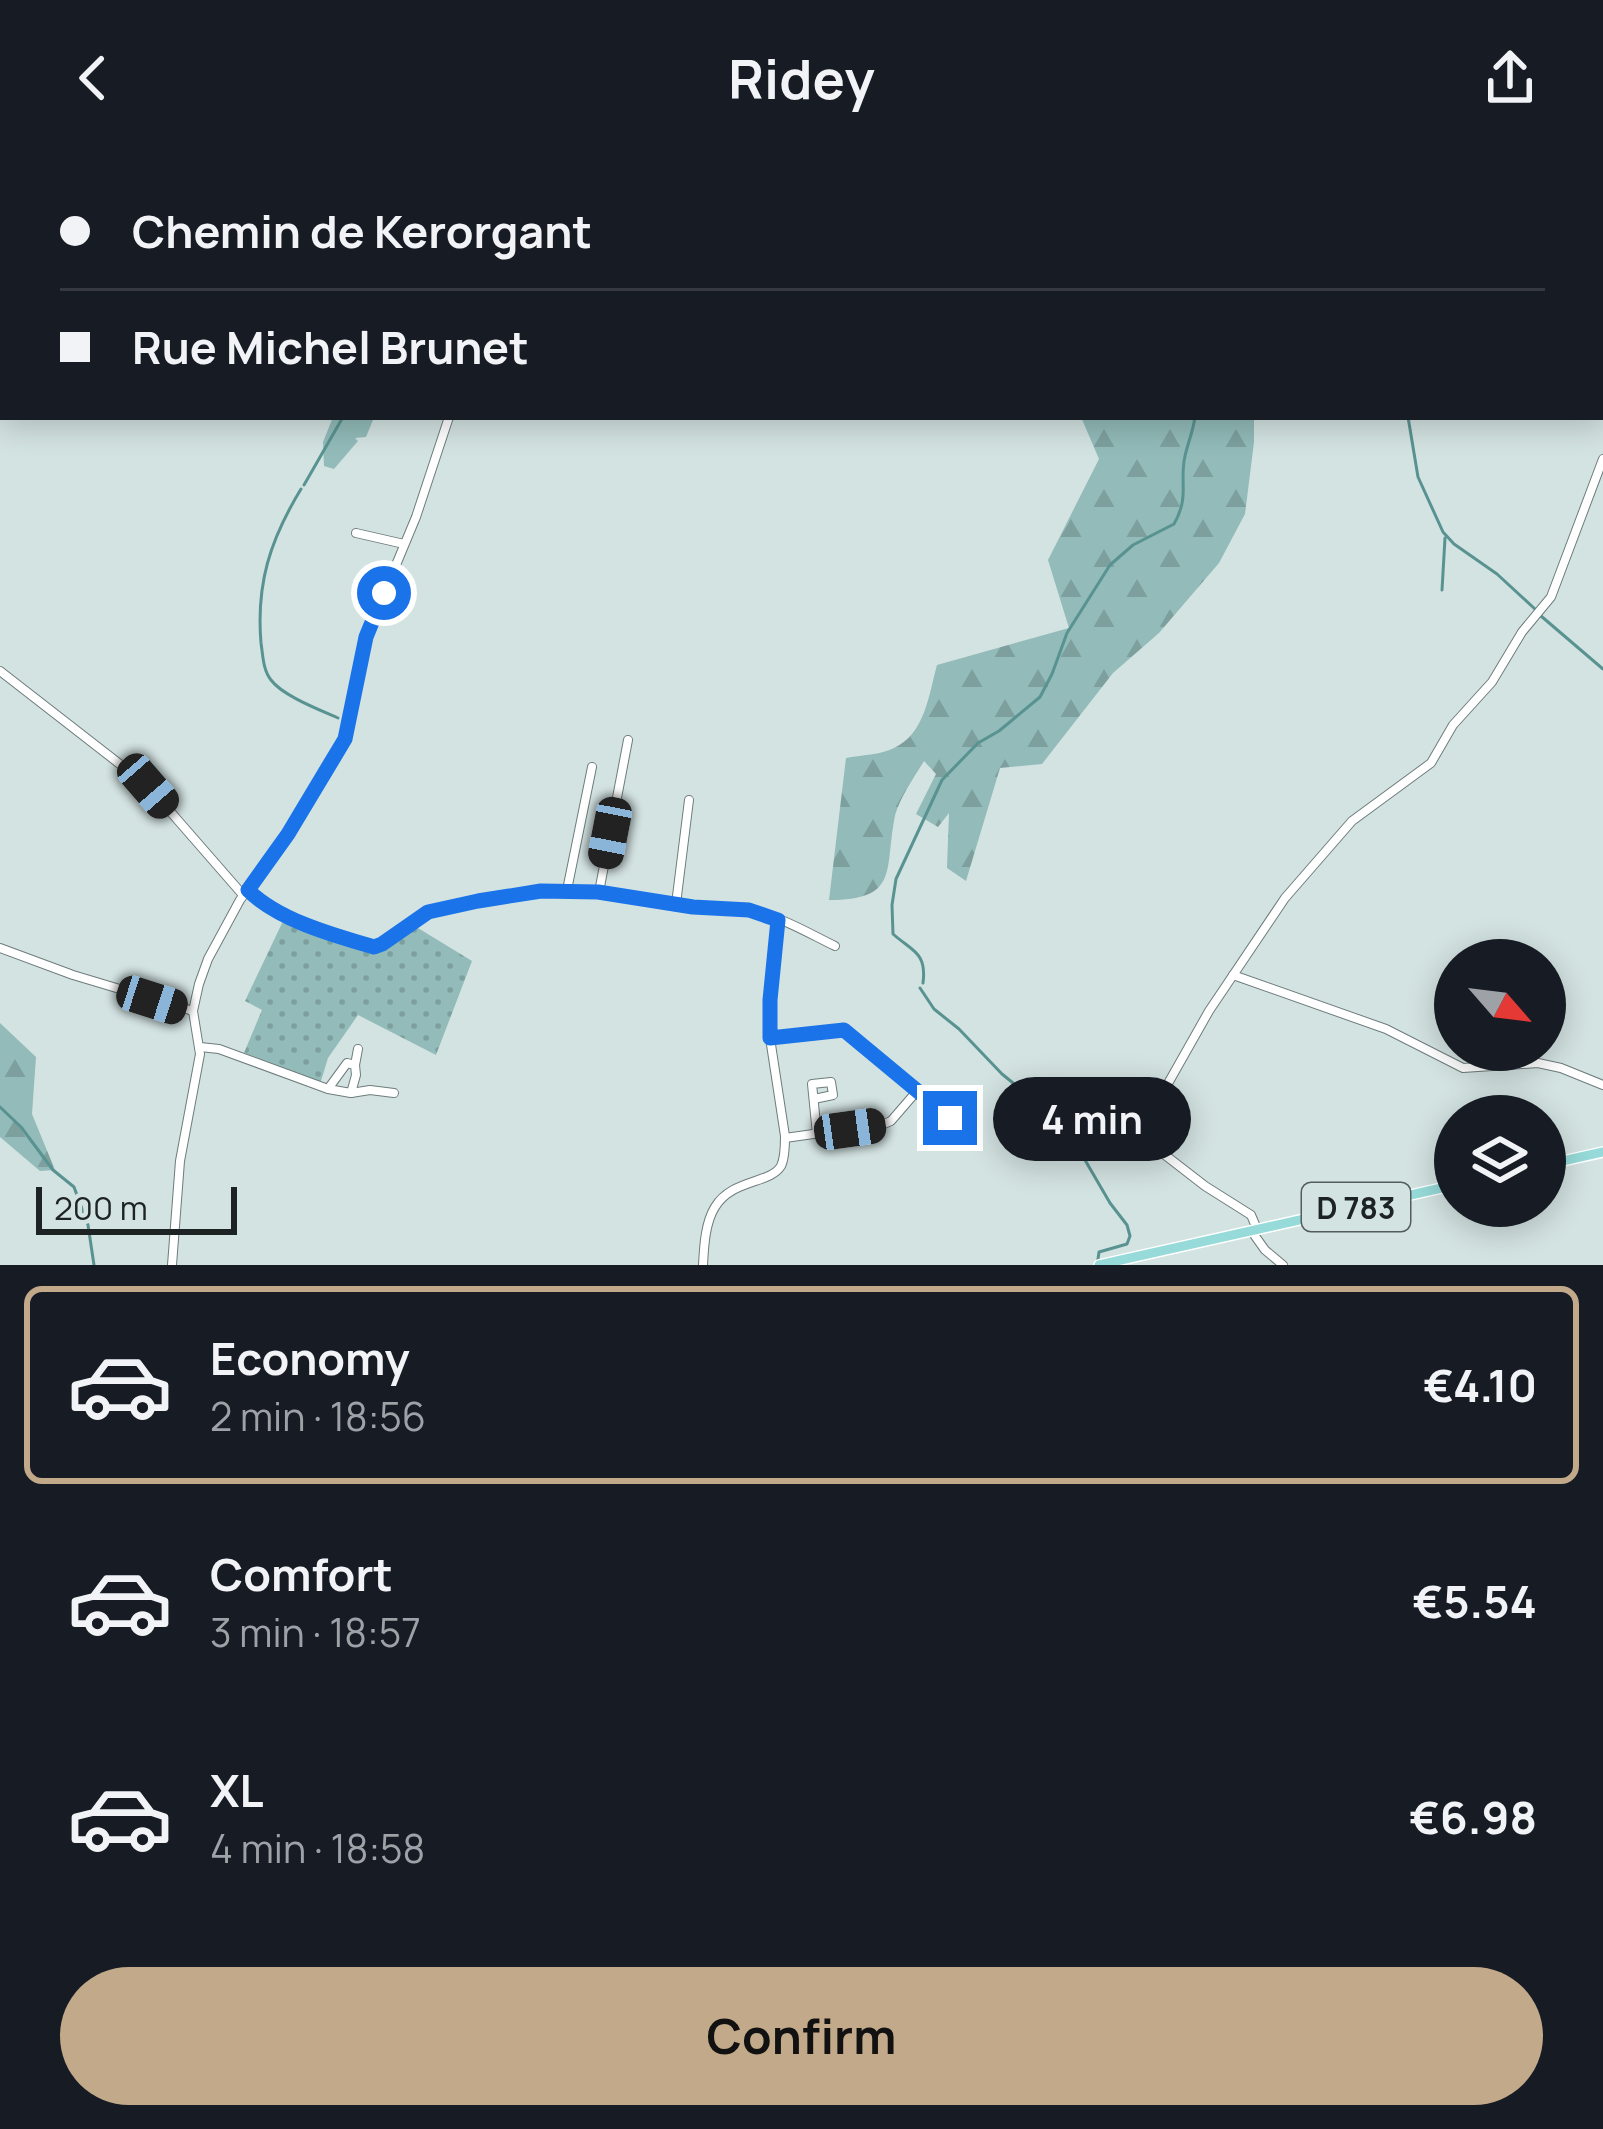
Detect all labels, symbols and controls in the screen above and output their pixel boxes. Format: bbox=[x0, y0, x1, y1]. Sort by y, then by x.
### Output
text: Ridey bbox=[728, 41, 875, 115]
icon: back bbox=[60, 45, 126, 111]
icon: share bbox=[1477, 45, 1543, 111]
text: Chemin de Kerorgant bbox=[132, 200, 592, 262]
text: Rue Michel Brunet bbox=[132, 316, 529, 378]
route start bbox=[357, 566, 411, 620]
car bbox=[111, 747, 185, 825]
car bbox=[585, 794, 635, 872]
north arrow bbox=[1434, 939, 1566, 1071]
map controls bbox=[1434, 939, 1566, 1227]
car bbox=[112, 972, 192, 1028]
callout: 4 min bbox=[992, 1076, 1190, 1160]
route end bbox=[923, 1091, 977, 1145]
text: 4 min bbox=[1041, 1092, 1143, 1146]
button: layers bbox=[1434, 1095, 1566, 1227]
car bbox=[812, 1106, 888, 1152]
scale bar bbox=[36, 1181, 237, 1234]
road number: D 783 bbox=[1302, 1183, 1410, 1231]
text: 200 m bbox=[54, 1185, 148, 1230]
text: Economy bbox=[210, 1327, 410, 1389]
icon: car bbox=[66, 1331, 174, 1439]
text: €4.10 bbox=[1423, 1354, 1537, 1416]
text: 2 min · 18:56 bbox=[210, 1389, 426, 1443]
text: Comfort bbox=[210, 1543, 393, 1605]
icon: car bbox=[66, 1547, 174, 1655]
text: €5.54 bbox=[1413, 1570, 1537, 1632]
text: 3 min · 18:57 bbox=[210, 1605, 421, 1659]
text: XL bbox=[210, 1759, 264, 1821]
icon: car bbox=[66, 1763, 174, 1871]
text: €6.98 bbox=[1409, 1786, 1537, 1848]
text: 4 min · 18:58 bbox=[210, 1821, 425, 1875]
button: Confirm bbox=[60, 1967, 1543, 2105]

